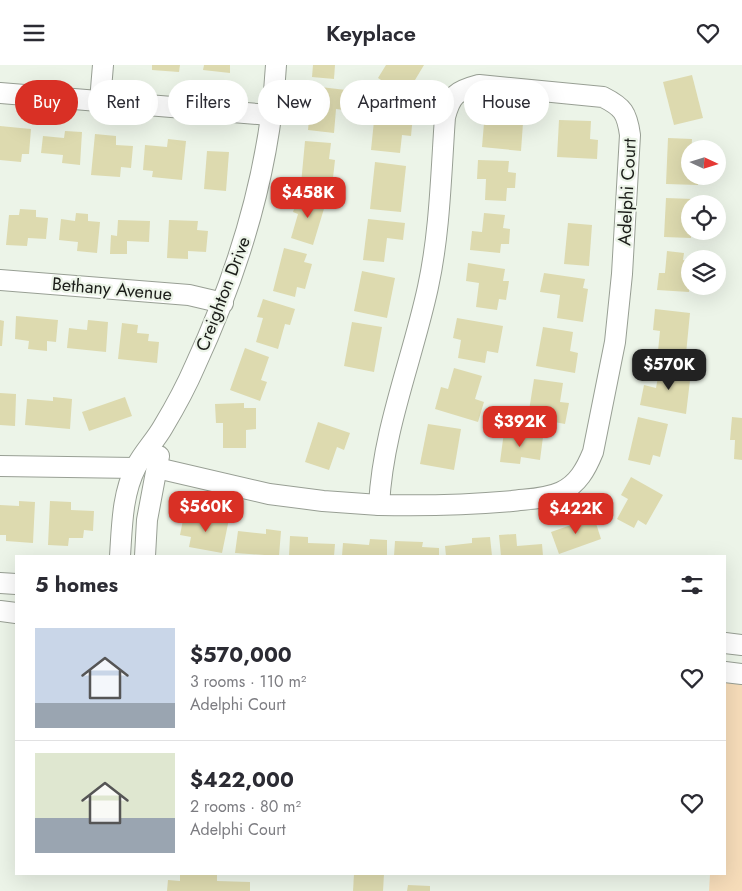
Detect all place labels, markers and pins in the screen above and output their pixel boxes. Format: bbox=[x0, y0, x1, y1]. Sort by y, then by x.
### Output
pin: $458K bbox=[273, 177, 343, 219]
pin: $570K bbox=[634, 349, 704, 391]
pin: $392K bbox=[485, 405, 555, 448]
pin: $560K bbox=[171, 491, 241, 533]
pin: $422K bbox=[541, 493, 611, 535]

